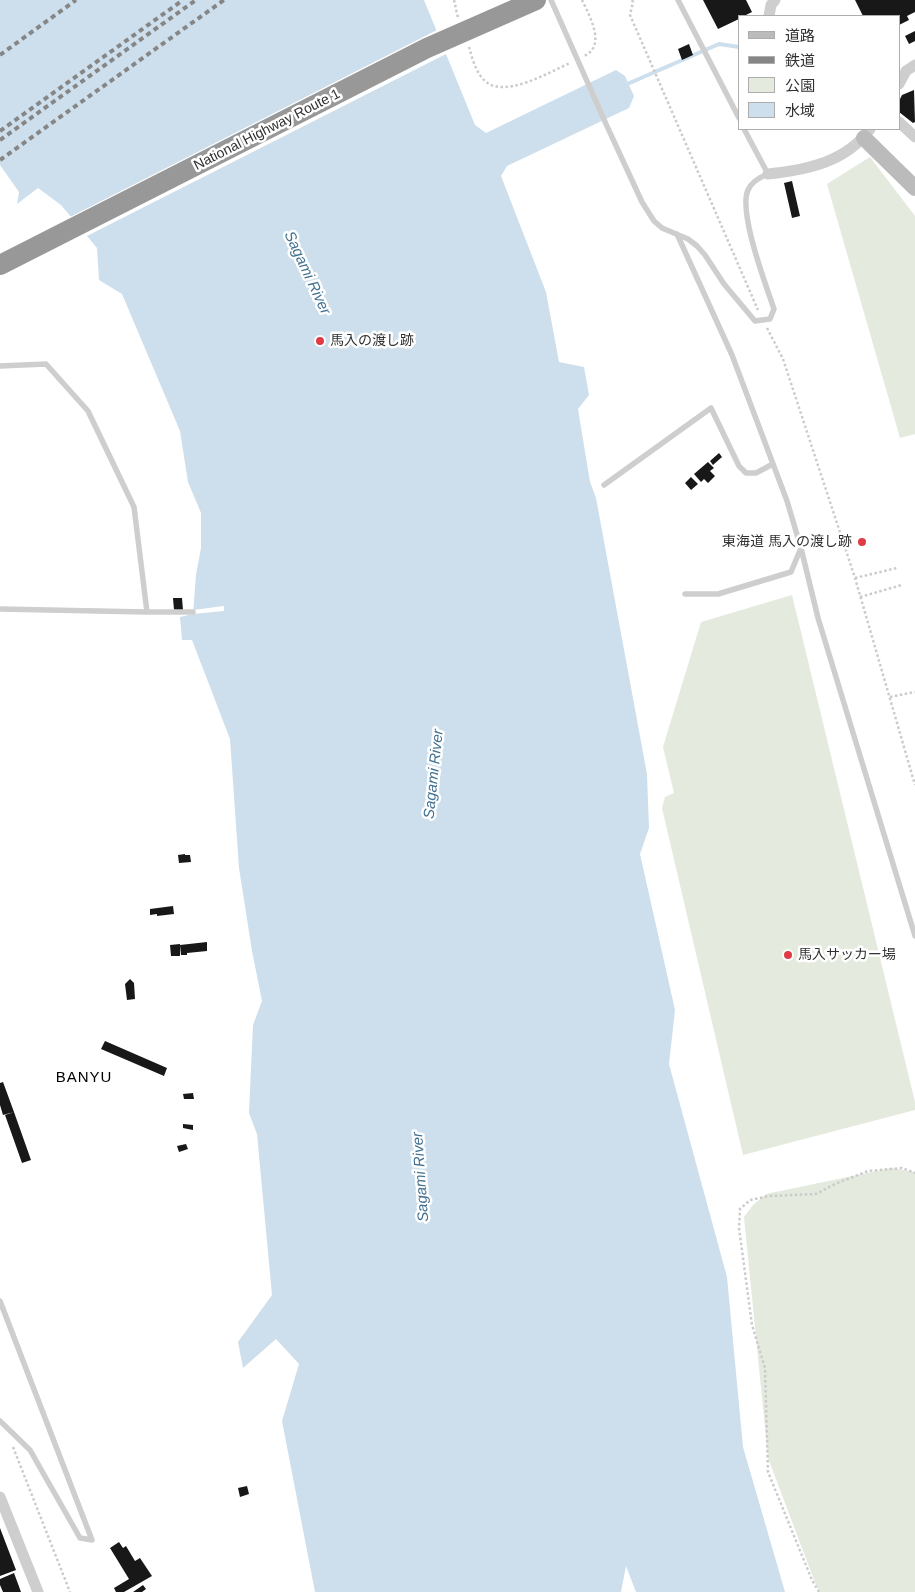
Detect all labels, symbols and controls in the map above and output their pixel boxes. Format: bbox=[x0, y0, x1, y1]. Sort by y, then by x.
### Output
legend bbox=[738, 15, 900, 130]
text: 道路 bbox=[785, 27, 815, 44]
text: 鉄道 bbox=[785, 52, 815, 69]
text: 公園 bbox=[785, 77, 815, 94]
street label: National Highway Route 1 bbox=[191, 86, 343, 174]
text: 水域 bbox=[785, 102, 815, 119]
water label: Sagami River bbox=[280, 228, 334, 318]
place label: 馬入の渡し跡 bbox=[330, 333, 414, 349]
marker: 馬入の渡し跡 bbox=[314, 335, 326, 347]
place label: 東海道 馬入の渡し跡 bbox=[722, 534, 852, 550]
marker: 東海道 馬入の渡し跡 bbox=[856, 536, 868, 548]
water label: Sagami River bbox=[420, 728, 448, 820]
place label: 馬入サッカー場 bbox=[798, 947, 896, 963]
marker: 馬入サッカー場 bbox=[782, 949, 794, 961]
district label: BANYU bbox=[55, 1069, 113, 1087]
water label: Sagami River bbox=[409, 1131, 433, 1223]

